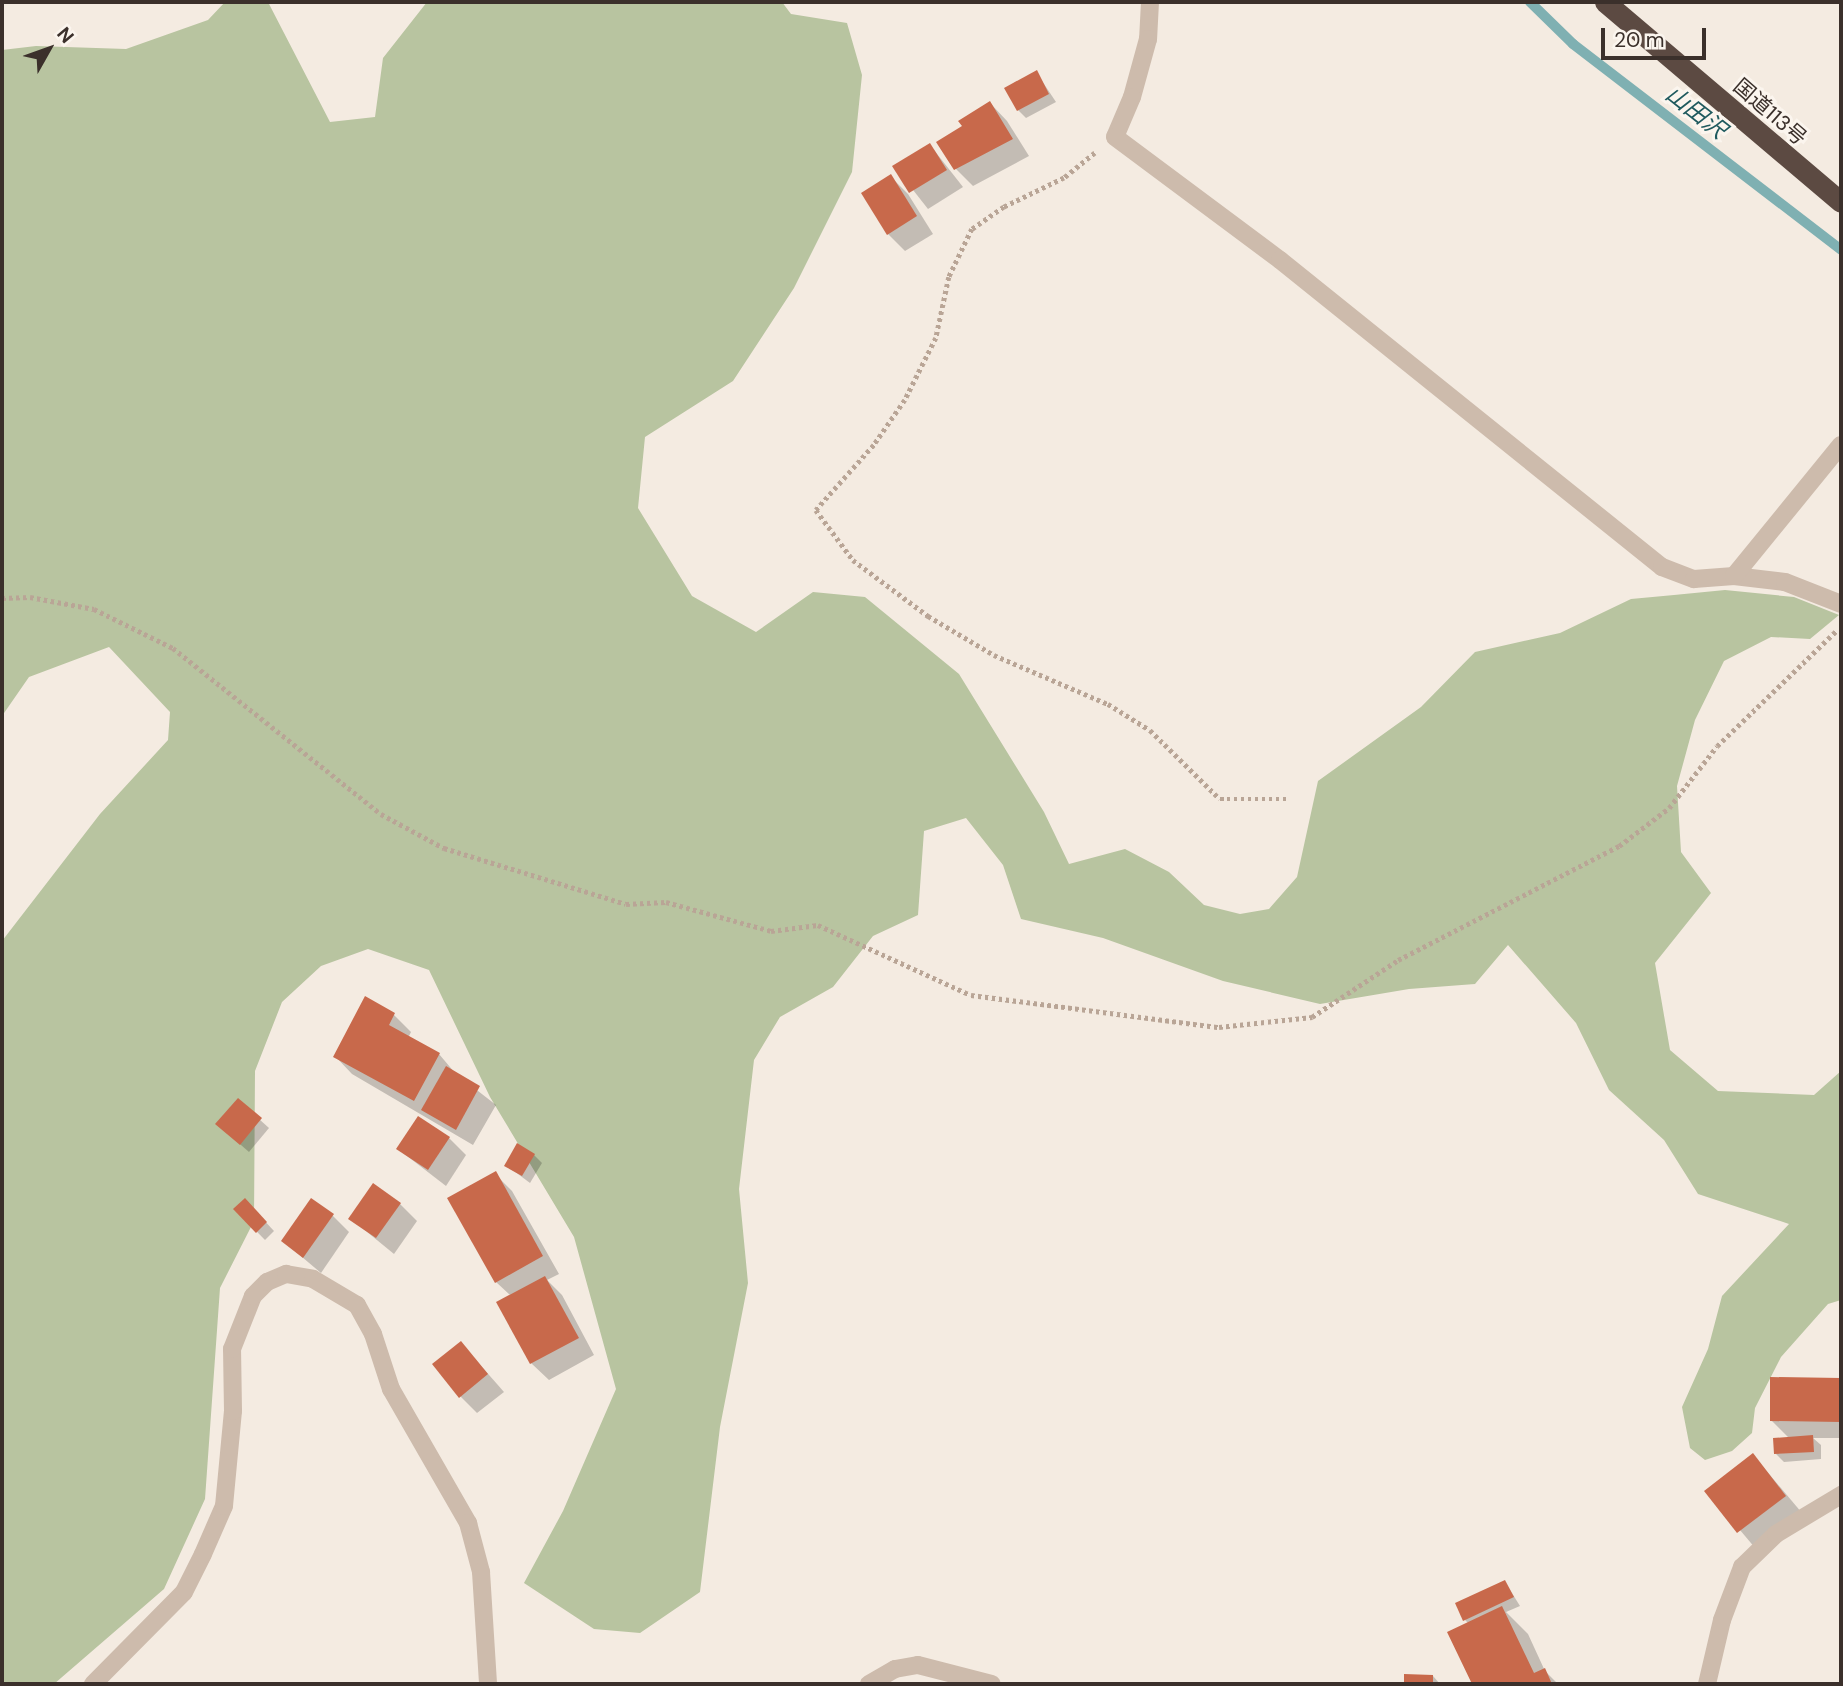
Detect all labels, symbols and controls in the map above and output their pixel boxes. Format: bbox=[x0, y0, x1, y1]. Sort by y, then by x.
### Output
north arrow bbox=[14, 14, 84, 84]
scale bar bbox=[1605, 14, 1710, 58]
text: N bbox=[51, 22, 79, 49]
text: 20 m bbox=[1614, 26, 1665, 54]
street label: 国道113号 bbox=[1728, 73, 1812, 151]
water label: 山田沢 bbox=[1660, 80, 1732, 144]

